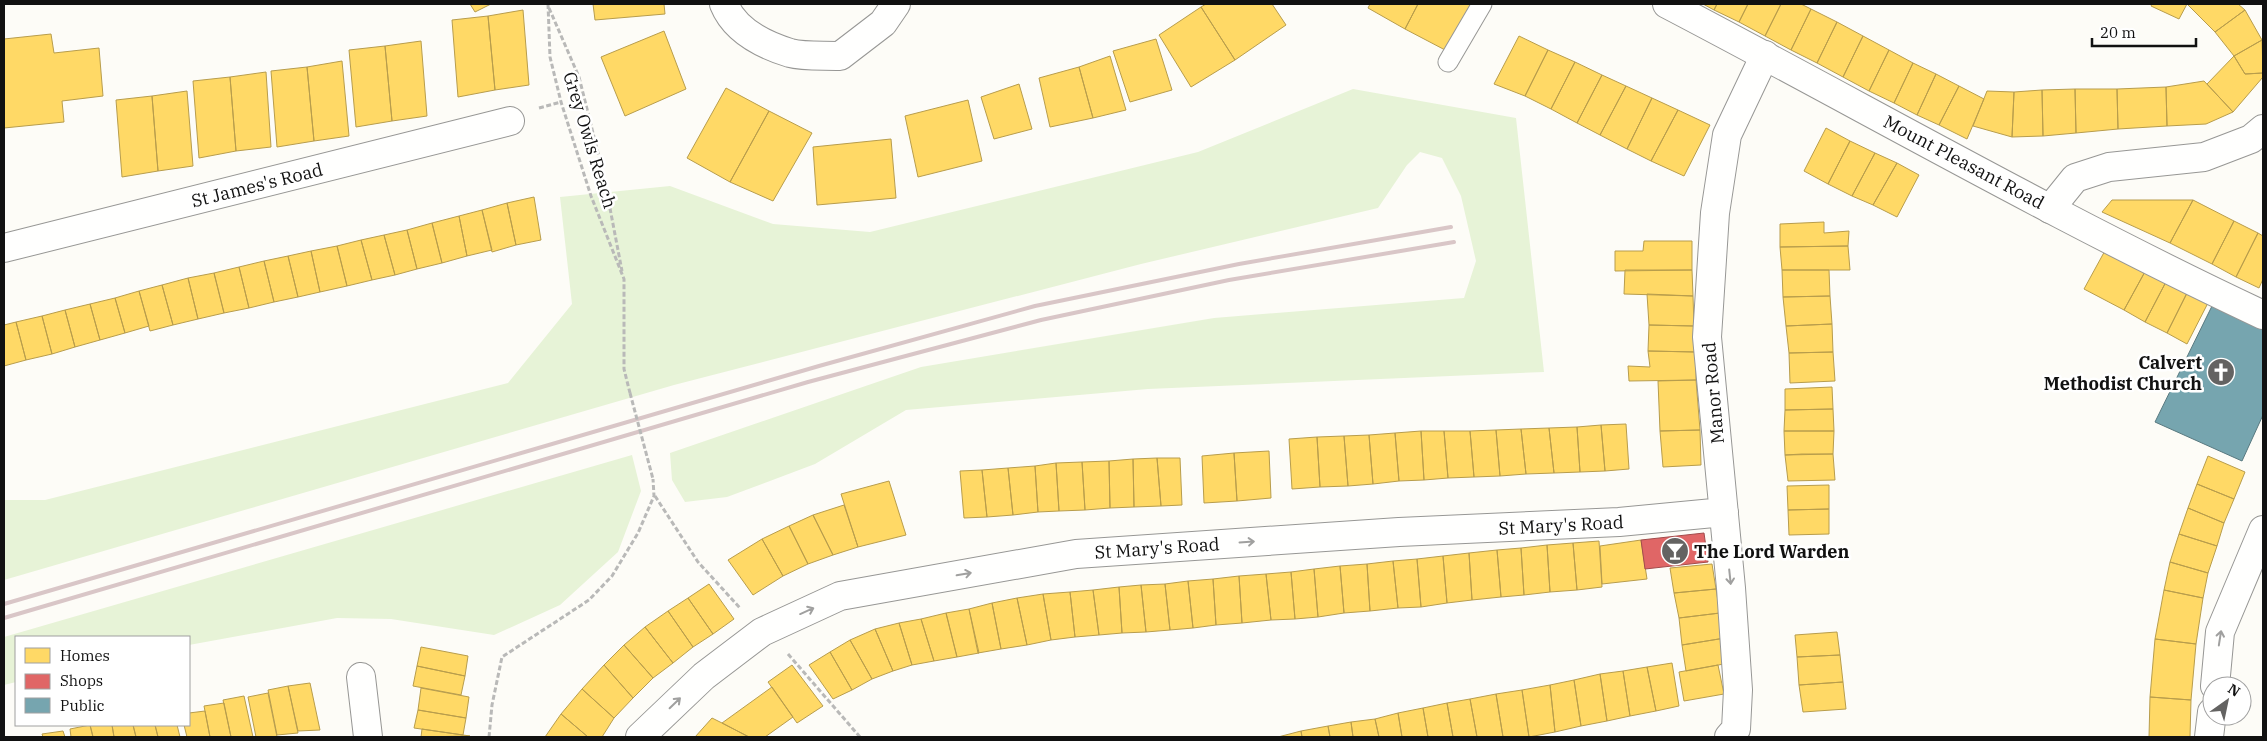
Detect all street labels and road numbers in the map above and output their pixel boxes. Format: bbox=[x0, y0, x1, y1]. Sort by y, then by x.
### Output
street label: Grey Owls Reach bbox=[558, 69, 622, 211]
street label: Mount Pleasant Road bbox=[1880, 110, 2048, 214]
street label: St James's Road bbox=[189, 158, 325, 212]
street label: Manor Road bbox=[1697, 341, 1729, 445]
street label: St Mary's Road bbox=[1498, 510, 1624, 540]
street label: St Mary's Road bbox=[1094, 532, 1220, 564]

